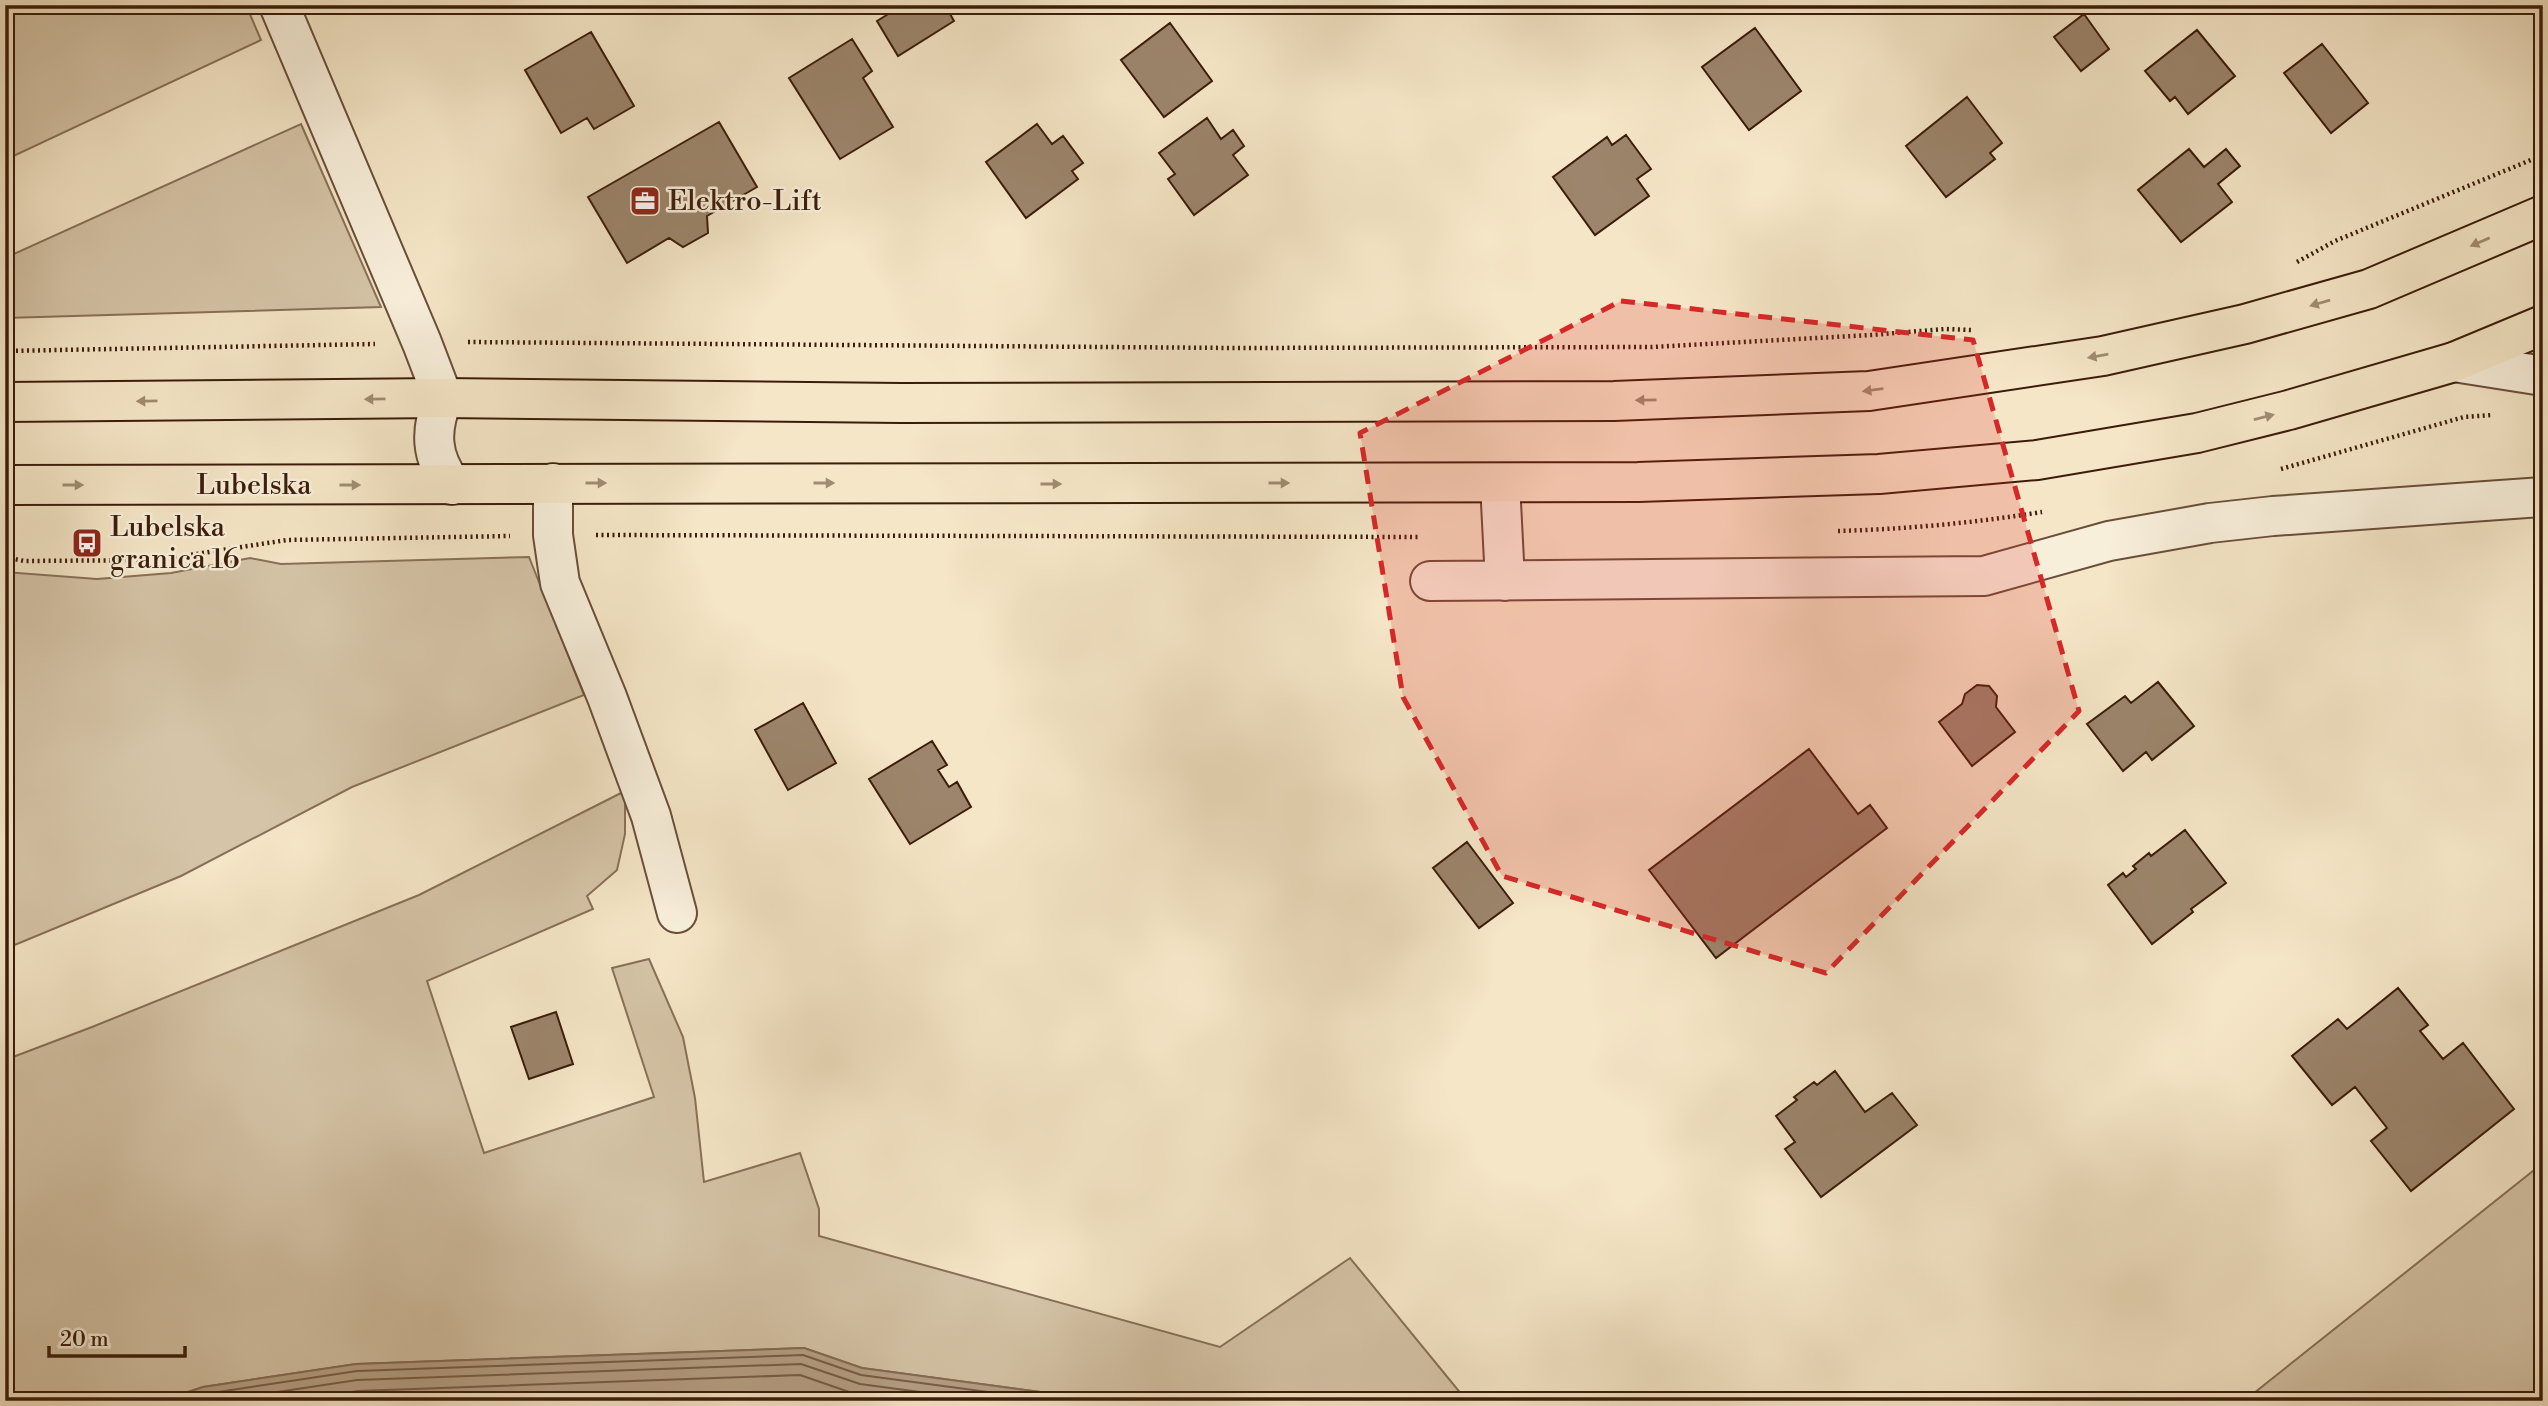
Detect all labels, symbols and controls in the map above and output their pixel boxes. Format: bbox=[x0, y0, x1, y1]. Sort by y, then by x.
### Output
office icon: Elektro-Lift bbox=[628, 184, 662, 218]
place label: Elektro-Lift bbox=[668, 184, 822, 219]
one-way arrow bbox=[2470, 236, 2490, 248]
one-way arrow bbox=[2308, 298, 2330, 309]
one-way arrow bbox=[2087, 351, 2109, 362]
one-way arrow bbox=[1862, 384, 1884, 395]
one-way arrow bbox=[364, 393, 386, 404]
one-way arrow bbox=[1635, 394, 1657, 406]
one-way arrow bbox=[136, 395, 158, 407]
one-way arrow bbox=[2253, 411, 2275, 422]
street label: Lubelska bbox=[197, 468, 312, 503]
one-way arrow bbox=[586, 477, 608, 489]
one-way arrow bbox=[813, 477, 835, 489]
one-way arrow bbox=[1268, 477, 1290, 489]
one-way arrow bbox=[1041, 478, 1063, 490]
one-way arrow bbox=[63, 479, 85, 491]
one-way arrow bbox=[339, 479, 361, 491]
place label: Lubelska granica 16 bbox=[110, 510, 239, 577]
bus stop icon: Lubelska granica 16 bbox=[70, 526, 104, 560]
scale bar bbox=[49, 1315, 186, 1359]
text: 20 m bbox=[60, 1327, 109, 1353]

